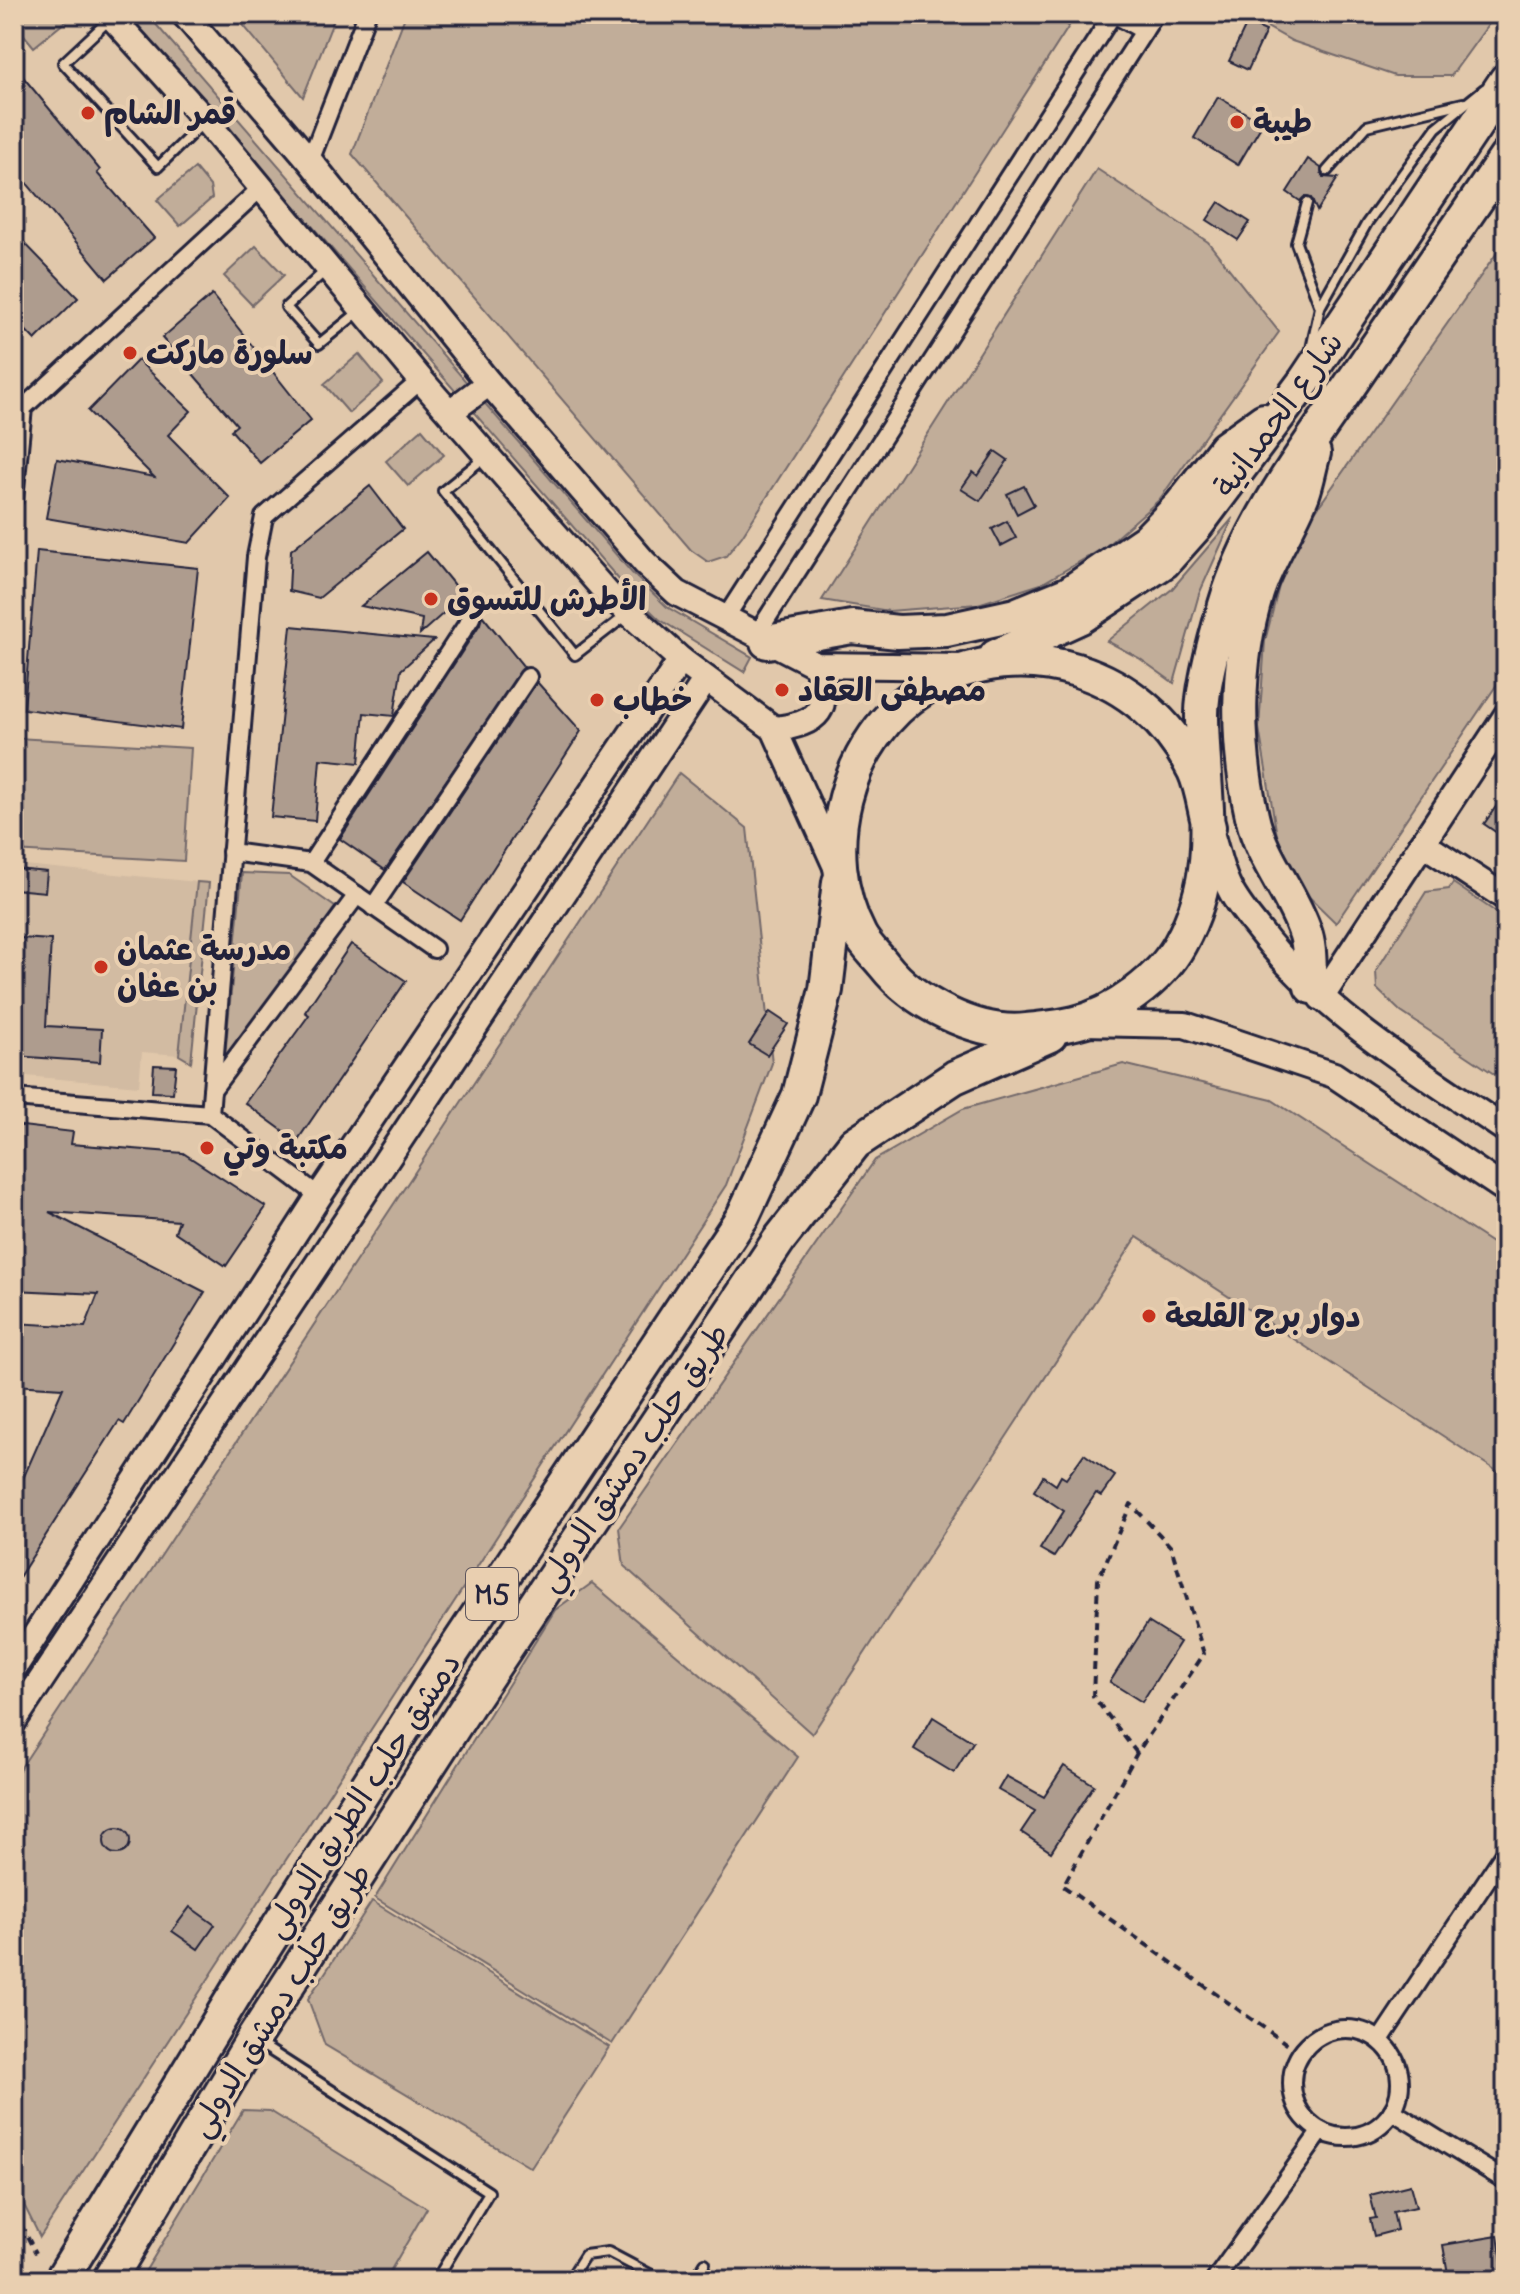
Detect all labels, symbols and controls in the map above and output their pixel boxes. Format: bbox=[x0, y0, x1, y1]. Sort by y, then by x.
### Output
place label: قمر الشام bbox=[104, 93, 236, 140]
place label: طيبة bbox=[1253, 102, 1312, 149]
marker: قمر الشام bbox=[79, 104, 97, 122]
marker: طيبة bbox=[1228, 113, 1246, 131]
street label: شارع الحمدانية bbox=[1204, 323, 1357, 509]
place label: سلورة ماركت bbox=[146, 333, 313, 380]
marker: سلورة ماركت bbox=[121, 344, 139, 362]
place label: الأطرش للتسوق bbox=[447, 578, 646, 626]
marker: الأطرش للتسوق bbox=[422, 590, 440, 608]
place label: مصطفى العقاد bbox=[798, 670, 986, 717]
place label: خطاب bbox=[613, 680, 692, 727]
marker: مصطفى العقاد bbox=[773, 681, 791, 699]
marker: خطاب bbox=[588, 691, 606, 709]
place label: مدرسة عثمان بن عفان bbox=[117, 929, 291, 1013]
marker: مدرسة عثمان بن عفان bbox=[92, 958, 110, 976]
place label: مكتبة وتي bbox=[223, 1128, 348, 1177]
marker: مكتبة وتي bbox=[198, 1139, 216, 1157]
place label: دوار برج القلعة bbox=[1165, 1296, 1361, 1343]
marker: دوار برج القلعة bbox=[1140, 1307, 1158, 1325]
street label: طريق حلب دمشق الدولي bbox=[528, 1315, 744, 1603]
road number: M5 bbox=[466, 1568, 518, 1620]
street label: دمشق حلب الطريق الدولي bbox=[255, 1645, 476, 1949]
street label: طريق حلب دمشق الدولي bbox=[180, 1856, 387, 2148]

